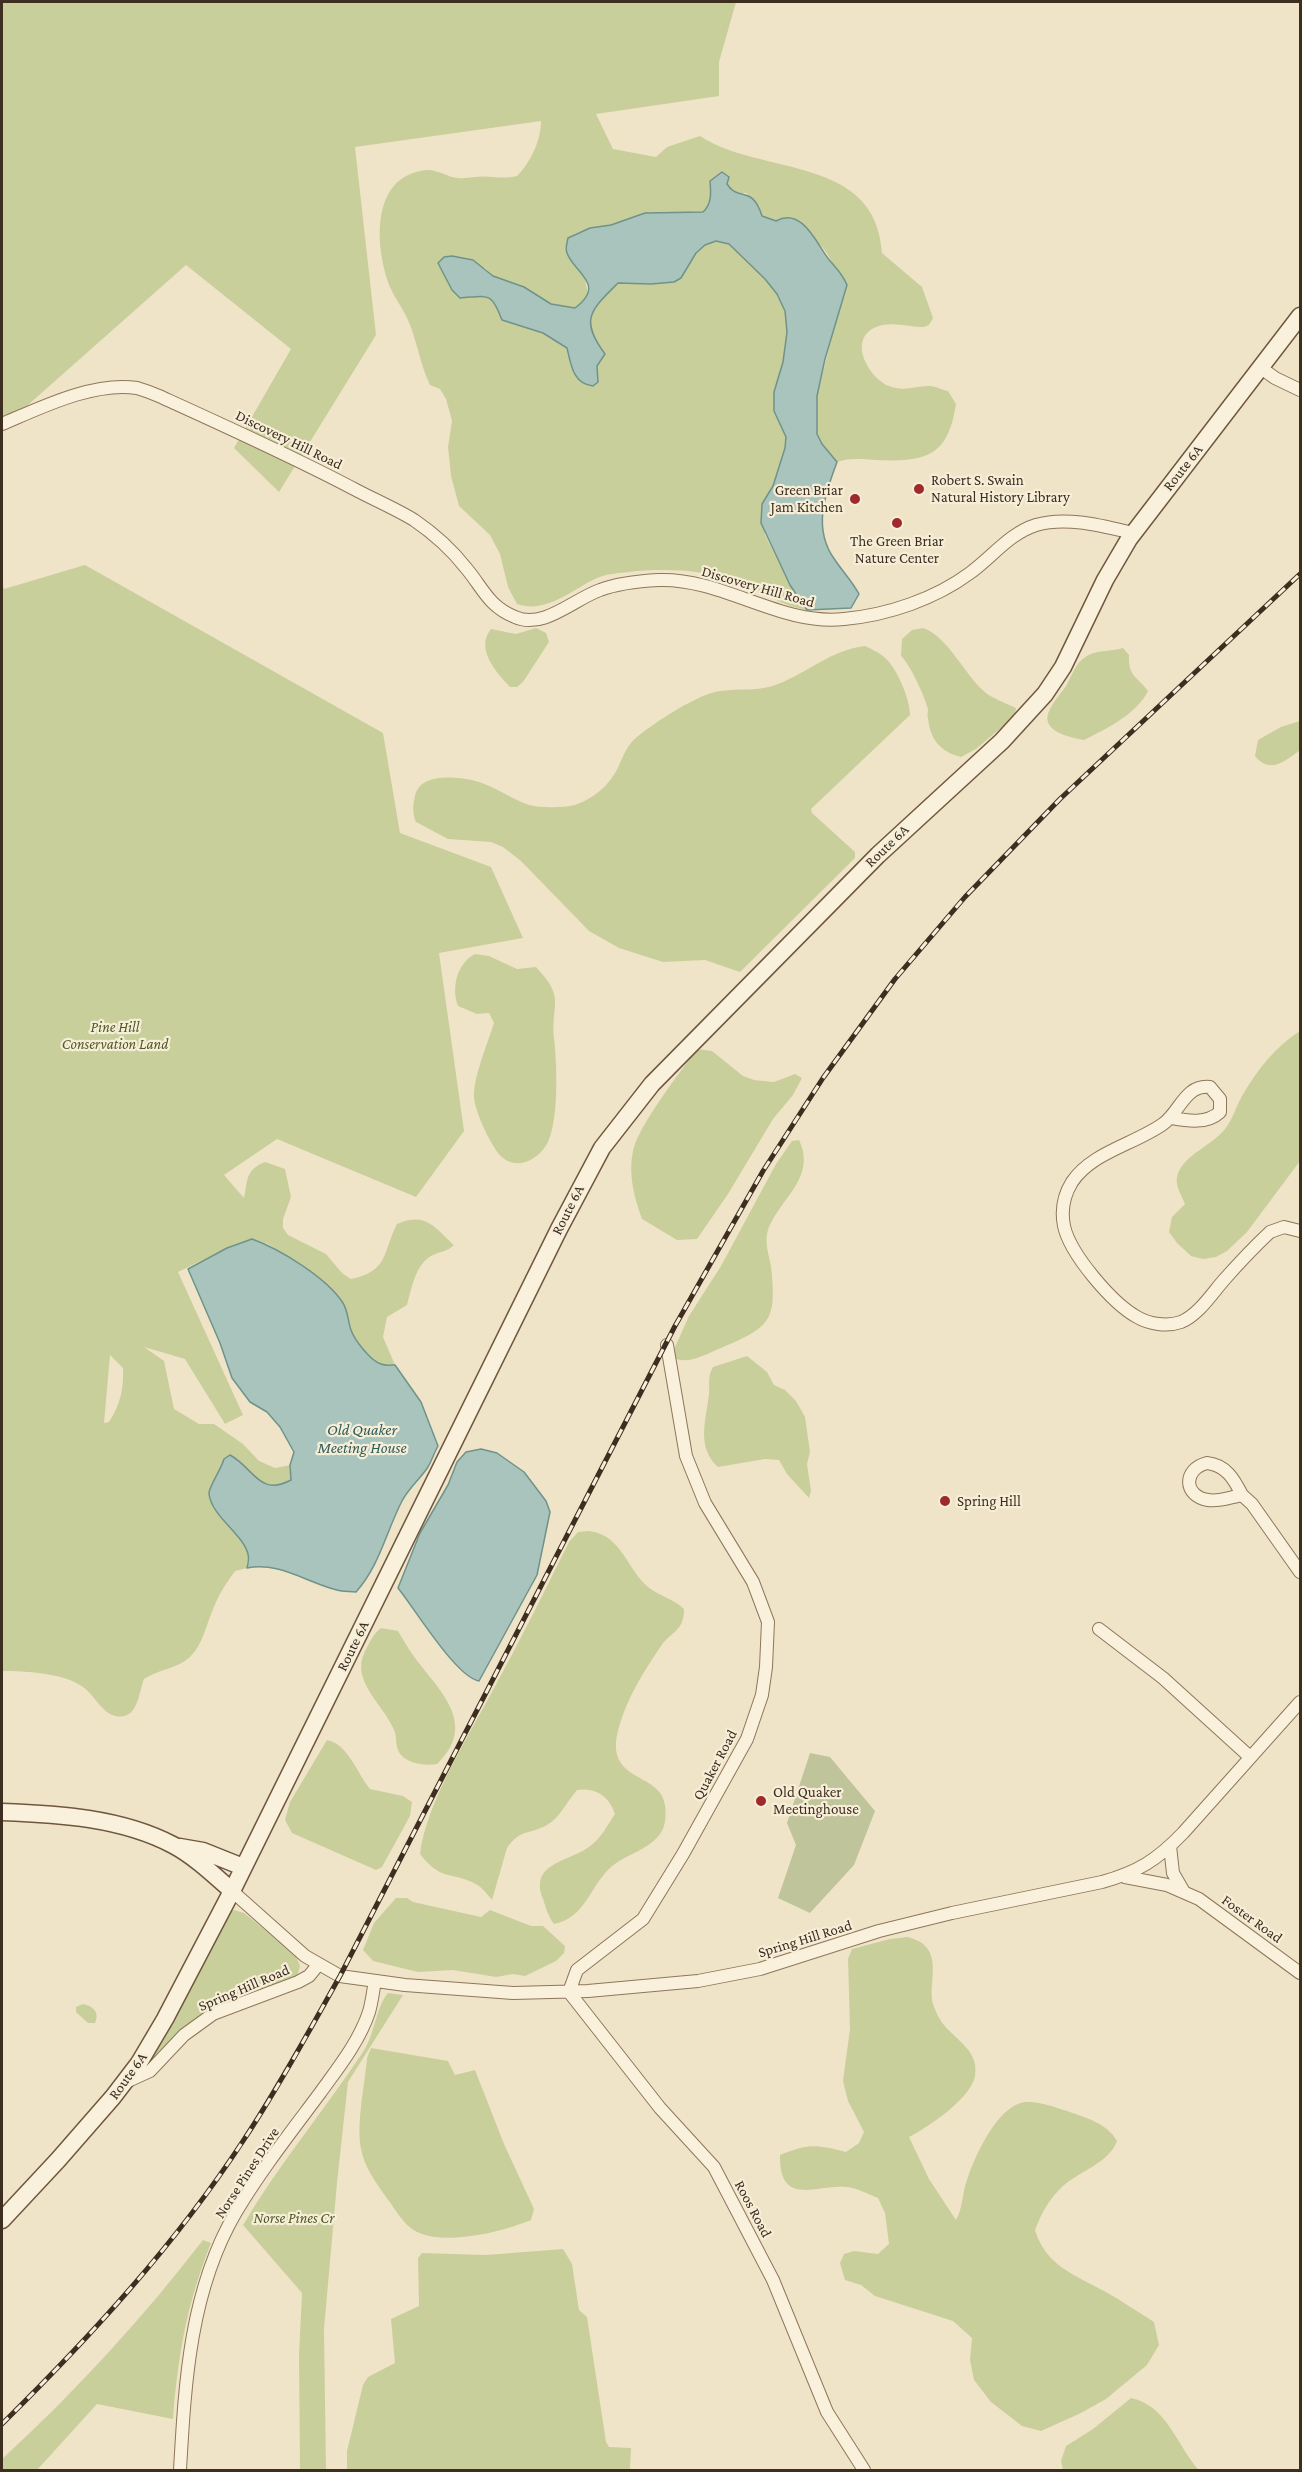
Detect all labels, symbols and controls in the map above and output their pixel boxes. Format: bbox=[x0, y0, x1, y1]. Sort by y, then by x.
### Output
street label: Discovery Hill Road bbox=[233, 406, 345, 474]
street label: Route 6A bbox=[1159, 441, 1207, 495]
place label: Robert S. Swain Natural History Library bbox=[931, 471, 1070, 506]
place label: Green Briar Jam Kitchen bbox=[770, 481, 843, 516]
marker: Robert S. Swain Natural History Library bbox=[912, 482, 926, 496]
marker: Green Briar Jam Kitchen bbox=[848, 492, 862, 506]
marker: The Green Briar Nature Center bbox=[890, 516, 904, 530]
place label: The Green Briar Nature Center bbox=[850, 532, 944, 567]
street label: Discovery Hill Road bbox=[699, 562, 817, 612]
street label: Route 6A bbox=[861, 821, 913, 871]
park label: Pine Hill Conservation Land bbox=[62, 1018, 168, 1053]
street label: Route 6A bbox=[548, 1182, 588, 1238]
water label: Old Quaker Meeting House bbox=[318, 1420, 406, 1458]
place label: Spring Hill bbox=[957, 1492, 1021, 1510]
marker: Spring Hill bbox=[938, 1494, 952, 1508]
street label: Route 6A bbox=[333, 1618, 373, 1674]
street label: Quaker Road bbox=[689, 1727, 741, 1803]
place label: Old Quaker Meetinghouse bbox=[773, 1783, 859, 1818]
marker: Old Quaker Meetinghouse bbox=[754, 1794, 768, 1808]
street label: Foster Road bbox=[1218, 1891, 1286, 1947]
street label: Spring Hill Road bbox=[756, 1916, 854, 1962]
street label: Spring Hill Road bbox=[196, 1961, 292, 2015]
street label: Route 6A bbox=[105, 2049, 151, 2103]
street label: Norse Pines Drive bbox=[211, 2124, 283, 2222]
street label: Roos Road bbox=[730, 2177, 776, 2241]
park label: Norse Pines Cr bbox=[254, 2209, 334, 2227]

